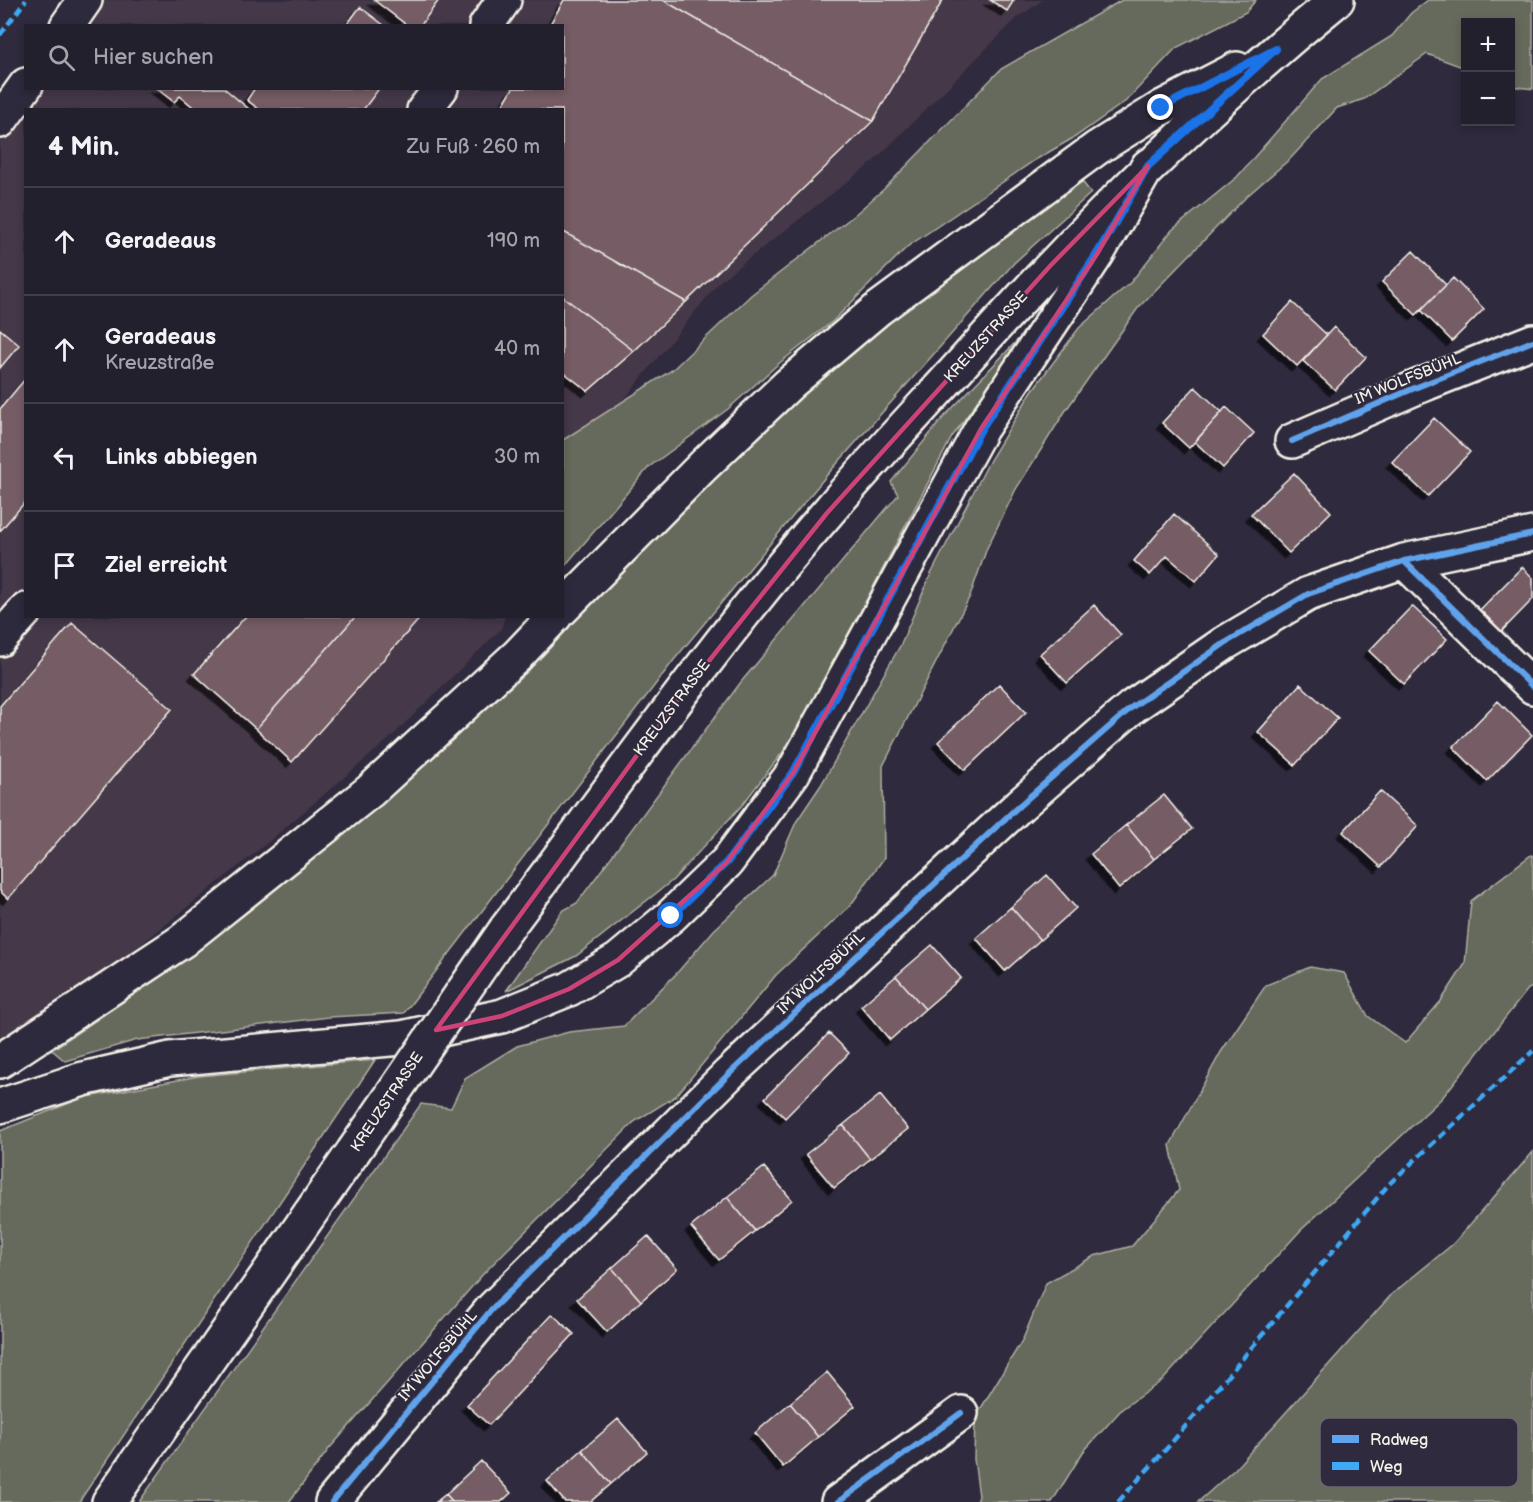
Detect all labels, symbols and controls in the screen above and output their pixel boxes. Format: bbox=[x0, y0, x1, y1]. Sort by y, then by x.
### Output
map controls bbox=[1461, 18, 1515, 126]
button: + bbox=[1461, 18, 1515, 72]
search box bbox=[24, 24, 564, 90]
icon: search bbox=[45, 41, 78, 74]
text: Hier suchen bbox=[93, 44, 214, 71]
button: − bbox=[1461, 72, 1515, 126]
route end bbox=[1147, 94, 1173, 120]
text: 4 Min. bbox=[48, 132, 119, 163]
text: Zu Fuß · 260 m bbox=[407, 135, 540, 159]
icon: ahead bbox=[48, 225, 81, 258]
text: Geradeaus bbox=[105, 228, 216, 255]
text: 190 m bbox=[487, 229, 540, 253]
street label: KREUZSTRASSE bbox=[940, 287, 1032, 386]
text: Geradeaus bbox=[105, 324, 216, 351]
icon: ahead bbox=[48, 333, 81, 366]
text: 40 m bbox=[494, 337, 540, 361]
street label: IM WOLFSBÜHL bbox=[1352, 349, 1464, 409]
text: Kreuzstraße bbox=[105, 351, 214, 375]
icon: left bbox=[48, 441, 81, 474]
text: Links abbiegen bbox=[105, 444, 258, 471]
text: 30 m bbox=[494, 445, 540, 469]
icon: arrive bbox=[48, 549, 81, 582]
text: Ziel erreicht bbox=[105, 552, 227, 579]
street label: KREUZSTRASSE bbox=[629, 656, 715, 760]
route start bbox=[657, 902, 683, 928]
street label: IM WOLFSBÜHL bbox=[773, 927, 869, 1018]
street label: KREUZSTRASSE bbox=[347, 1048, 427, 1155]
street label: IM WOLFSBÜHL bbox=[395, 1306, 482, 1405]
legend bbox=[1320, 1418, 1518, 1487]
text: Radweg bbox=[1370, 1431, 1428, 1450]
text: Weg bbox=[1370, 1458, 1402, 1477]

